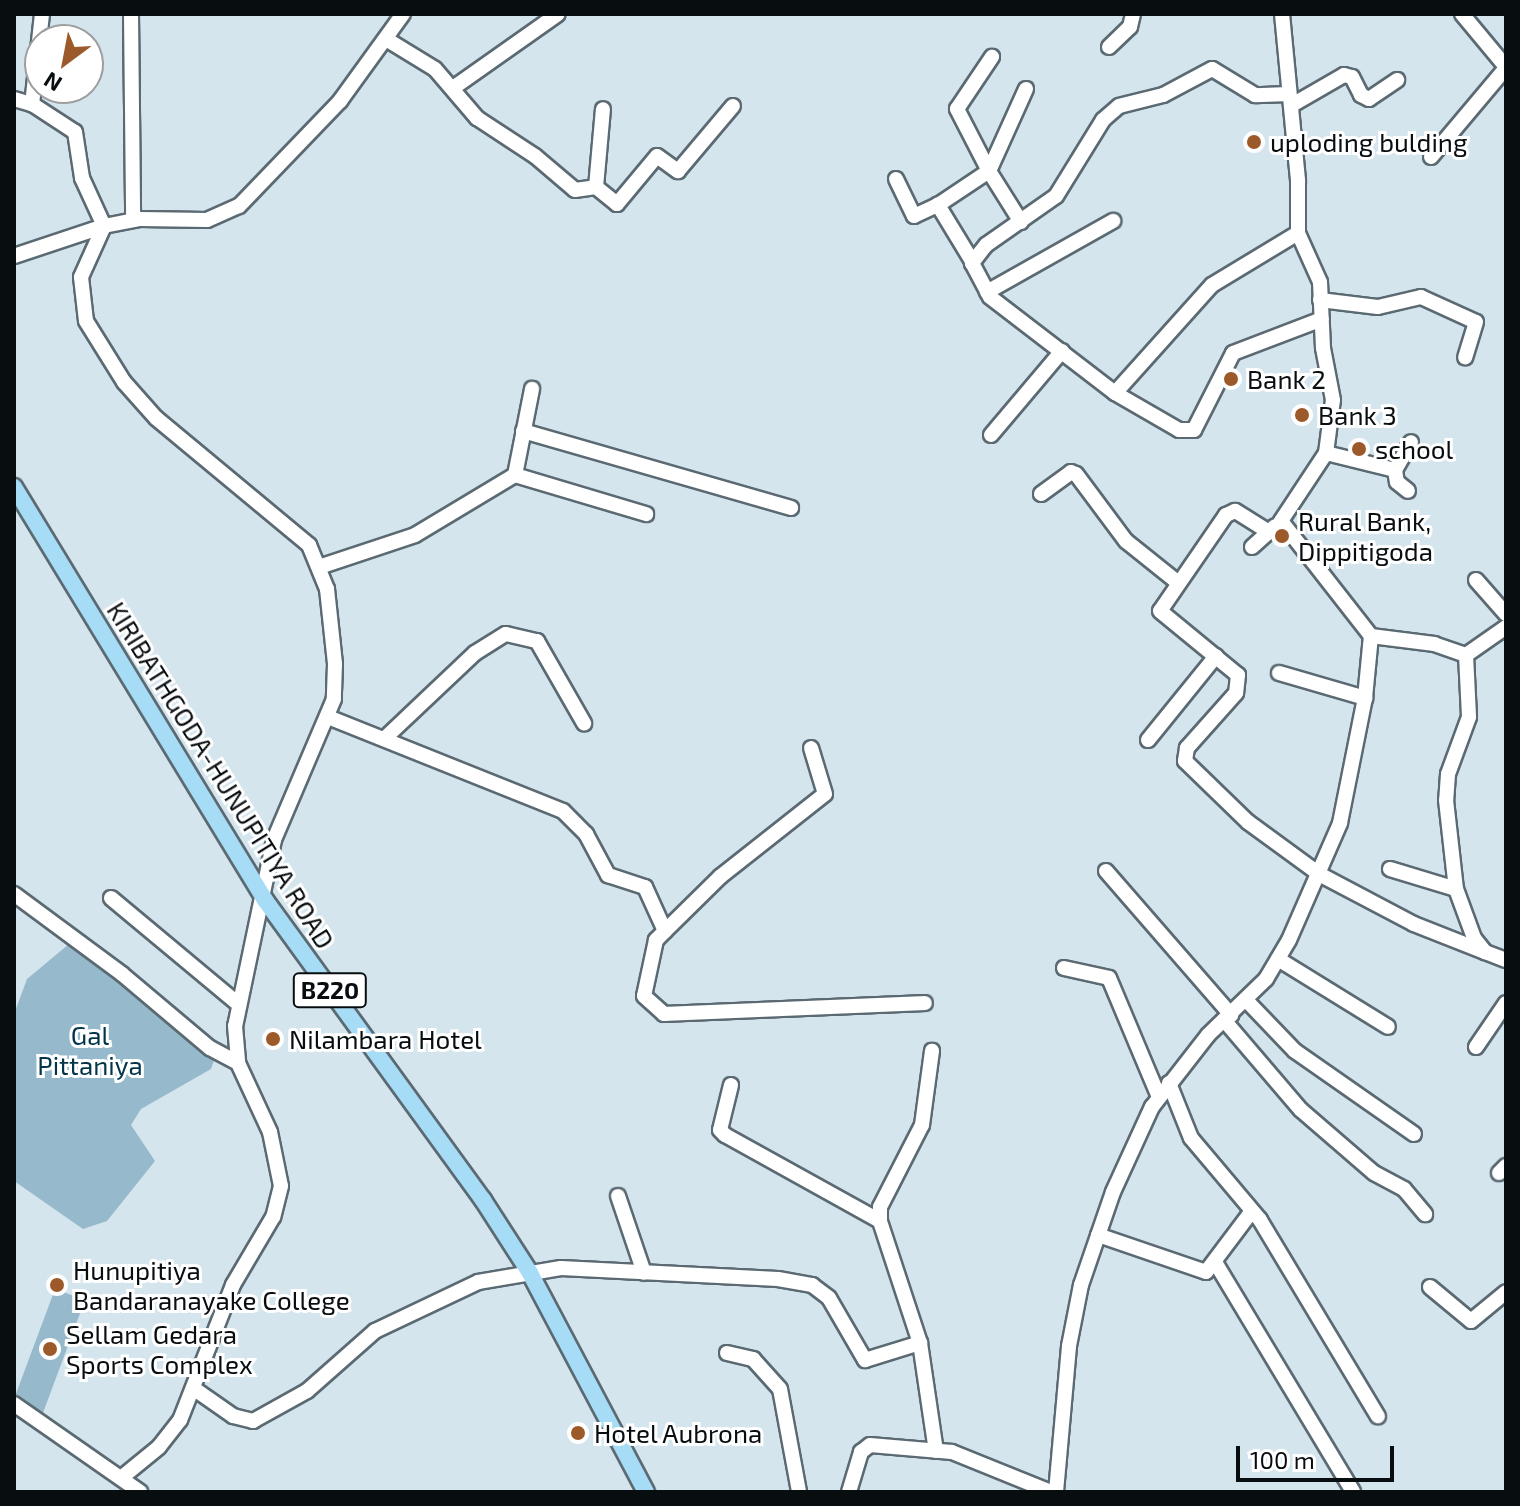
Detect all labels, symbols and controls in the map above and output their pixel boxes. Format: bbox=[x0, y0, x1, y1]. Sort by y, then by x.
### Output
north arrow bbox=[24, 24, 104, 104]
text: N bbox=[39, 67, 66, 98]
place label: uploding bulding bbox=[1270, 126, 1467, 158]
marker: uploding bulding bbox=[1245, 133, 1263, 151]
place label: Bank 2 bbox=[1247, 363, 1326, 395]
marker: Bank 2 bbox=[1222, 370, 1240, 388]
place label: Bank 3 bbox=[1318, 399, 1397, 431]
marker: Bank 3 bbox=[1293, 406, 1311, 424]
place label: school bbox=[1375, 433, 1453, 465]
marker: school bbox=[1350, 440, 1368, 458]
place label: Rural Bank, Dippitigoda bbox=[1298, 505, 1433, 566]
marker: Rural Bank, Dippitigoda bbox=[1273, 527, 1291, 545]
street label: KIRIBATHGODA-HUNUPITIYA ROAD bbox=[101, 596, 341, 954]
road number: B220 bbox=[292, 970, 368, 1010]
park label: Gal Pittaniya bbox=[37, 1019, 143, 1080]
place label: Nilambara Hotel bbox=[289, 1023, 482, 1055]
marker: Nilambara Hotel bbox=[264, 1030, 282, 1048]
place label: Hunupitiya Bandaranayake College bbox=[73, 1254, 350, 1316]
marker: Hunupitiya Bandaranayake College bbox=[48, 1276, 66, 1294]
place label: Sellam Gedara Sports Complex bbox=[66, 1318, 253, 1380]
marker: Sellam Gedara Sports Complex bbox=[41, 1340, 59, 1358]
place label: Hotel Aubrona bbox=[594, 1417, 764, 1449]
marker: Hotel Aubrona bbox=[569, 1424, 587, 1442]
scale bar bbox=[1240, 1430, 1398, 1480]
text: 100 m bbox=[1250, 1445, 1315, 1474]

